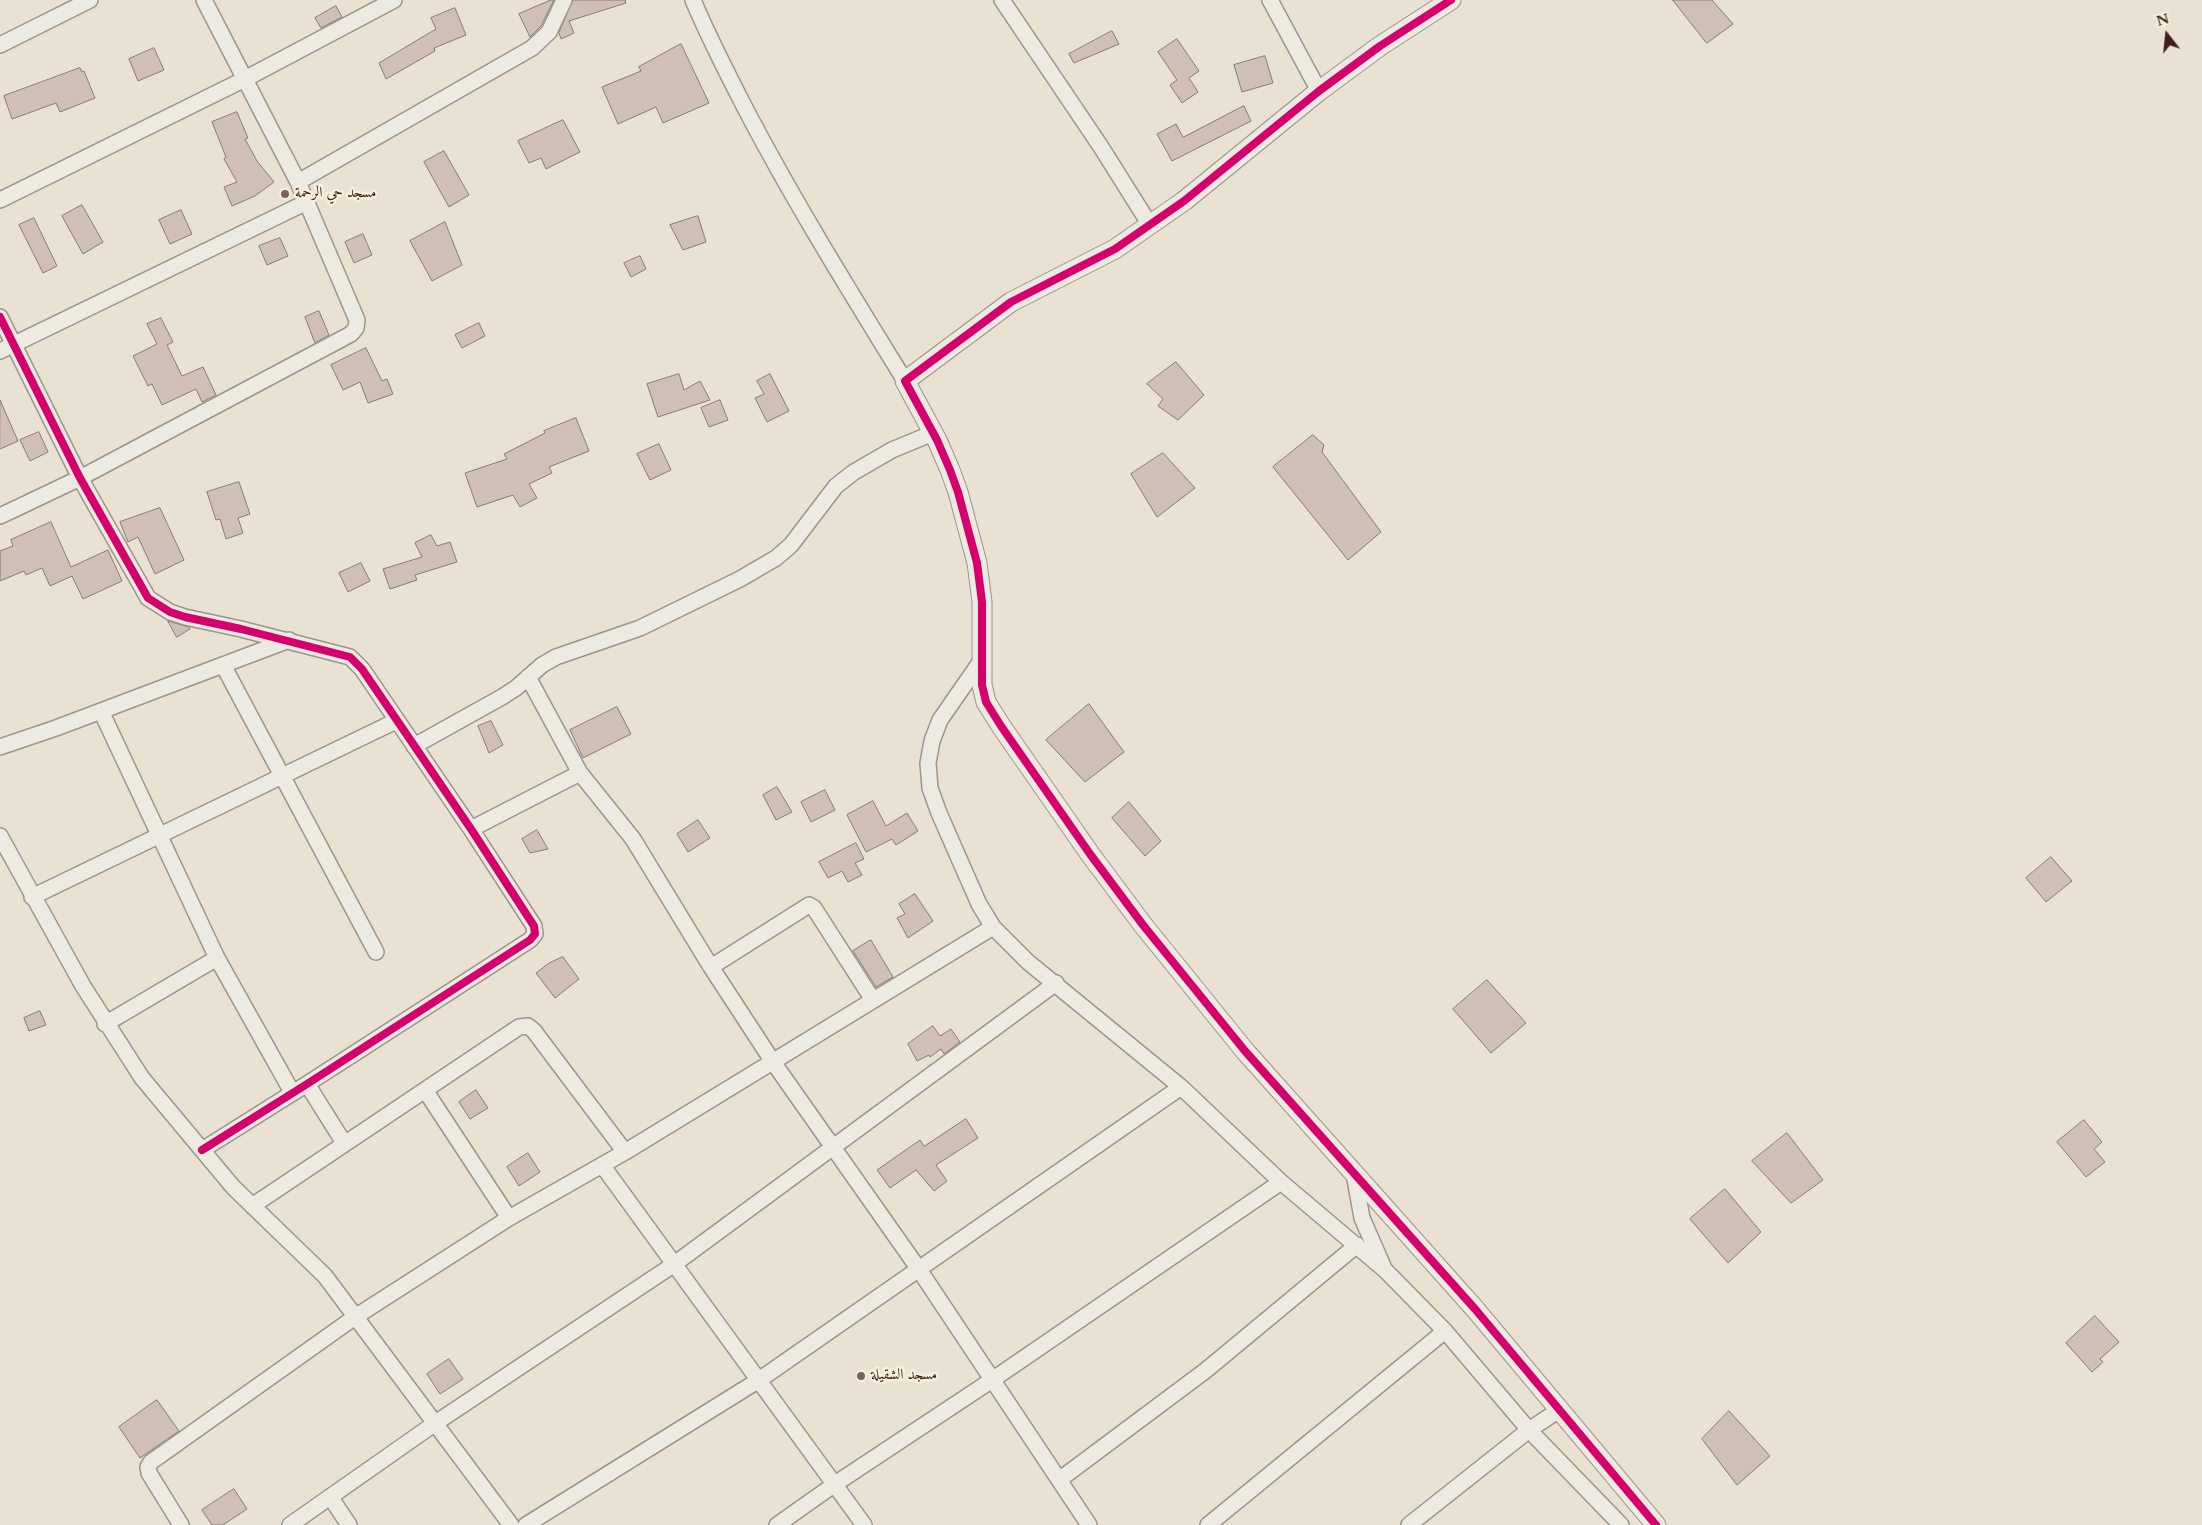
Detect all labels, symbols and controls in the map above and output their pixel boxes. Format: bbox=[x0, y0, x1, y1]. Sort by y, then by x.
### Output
text: N bbox=[2154, 9, 2171, 31]
north arrow bbox=[2142, 10, 2192, 60]
place label: مسجد حي الرحمة bbox=[295, 185, 376, 203]
marker: مسجد حي الرحمة bbox=[279, 188, 291, 200]
place label: مسجد الشقيلة bbox=[871, 1367, 937, 1385]
marker: مسجد الشقيلة bbox=[855, 1370, 867, 1382]

